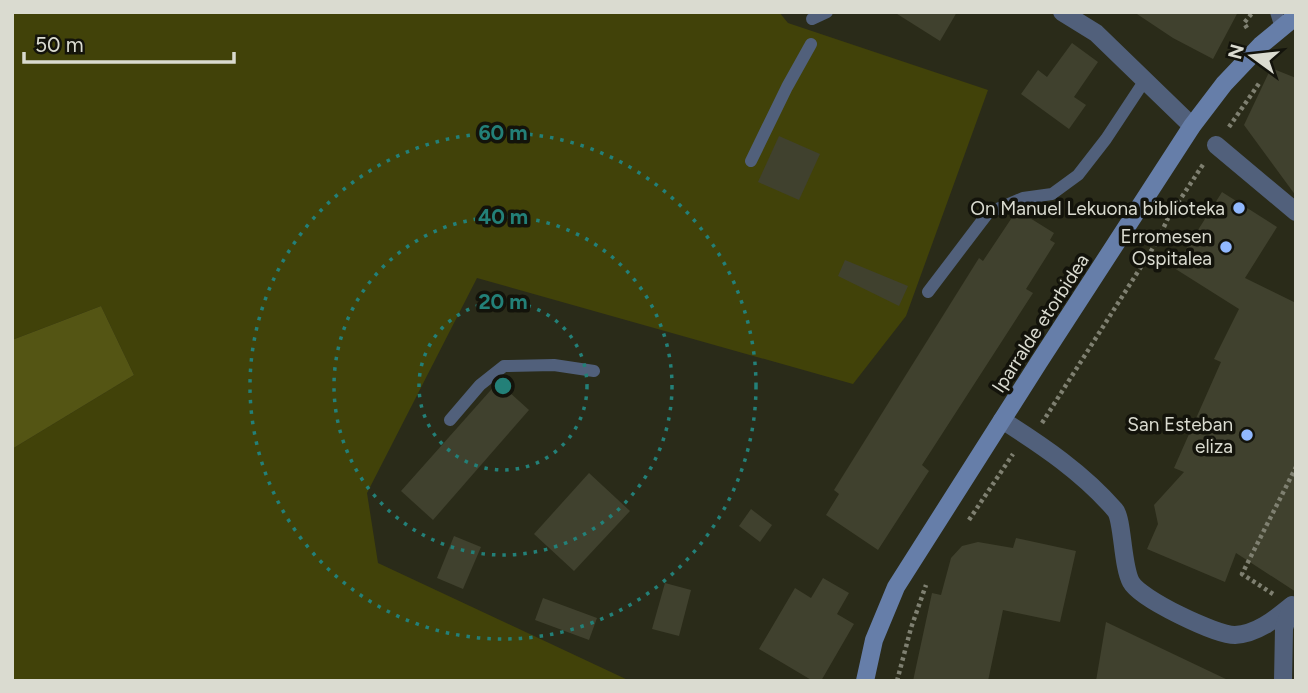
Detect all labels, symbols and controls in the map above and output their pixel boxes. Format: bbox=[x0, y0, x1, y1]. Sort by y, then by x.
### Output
scale bar bbox=[24, 21, 234, 65]
north arrow bbox=[1217, 21, 1287, 91]
text: 50 m bbox=[35, 32, 84, 57]
text: N bbox=[1223, 42, 1249, 62]
text: 60 m bbox=[478, 120, 528, 145]
place label: On Manuel Lekuona biblioteka bbox=[970, 197, 1225, 220]
marker: On Manuel Lekuona biblioteka bbox=[1231, 200, 1247, 216]
text: 40 m bbox=[478, 204, 528, 229]
place label: Erromesen Ospitalea bbox=[1121, 225, 1212, 270]
marker: Erromesen Ospitalea bbox=[1218, 239, 1234, 255]
street label: Iparralde etorbidea bbox=[987, 250, 1094, 397]
text: 20 m bbox=[478, 289, 528, 314]
centre of rings bbox=[491, 374, 515, 398]
place label: San Esteban eliza bbox=[1127, 413, 1233, 458]
marker: San Esteban eliza bbox=[1239, 427, 1255, 443]

